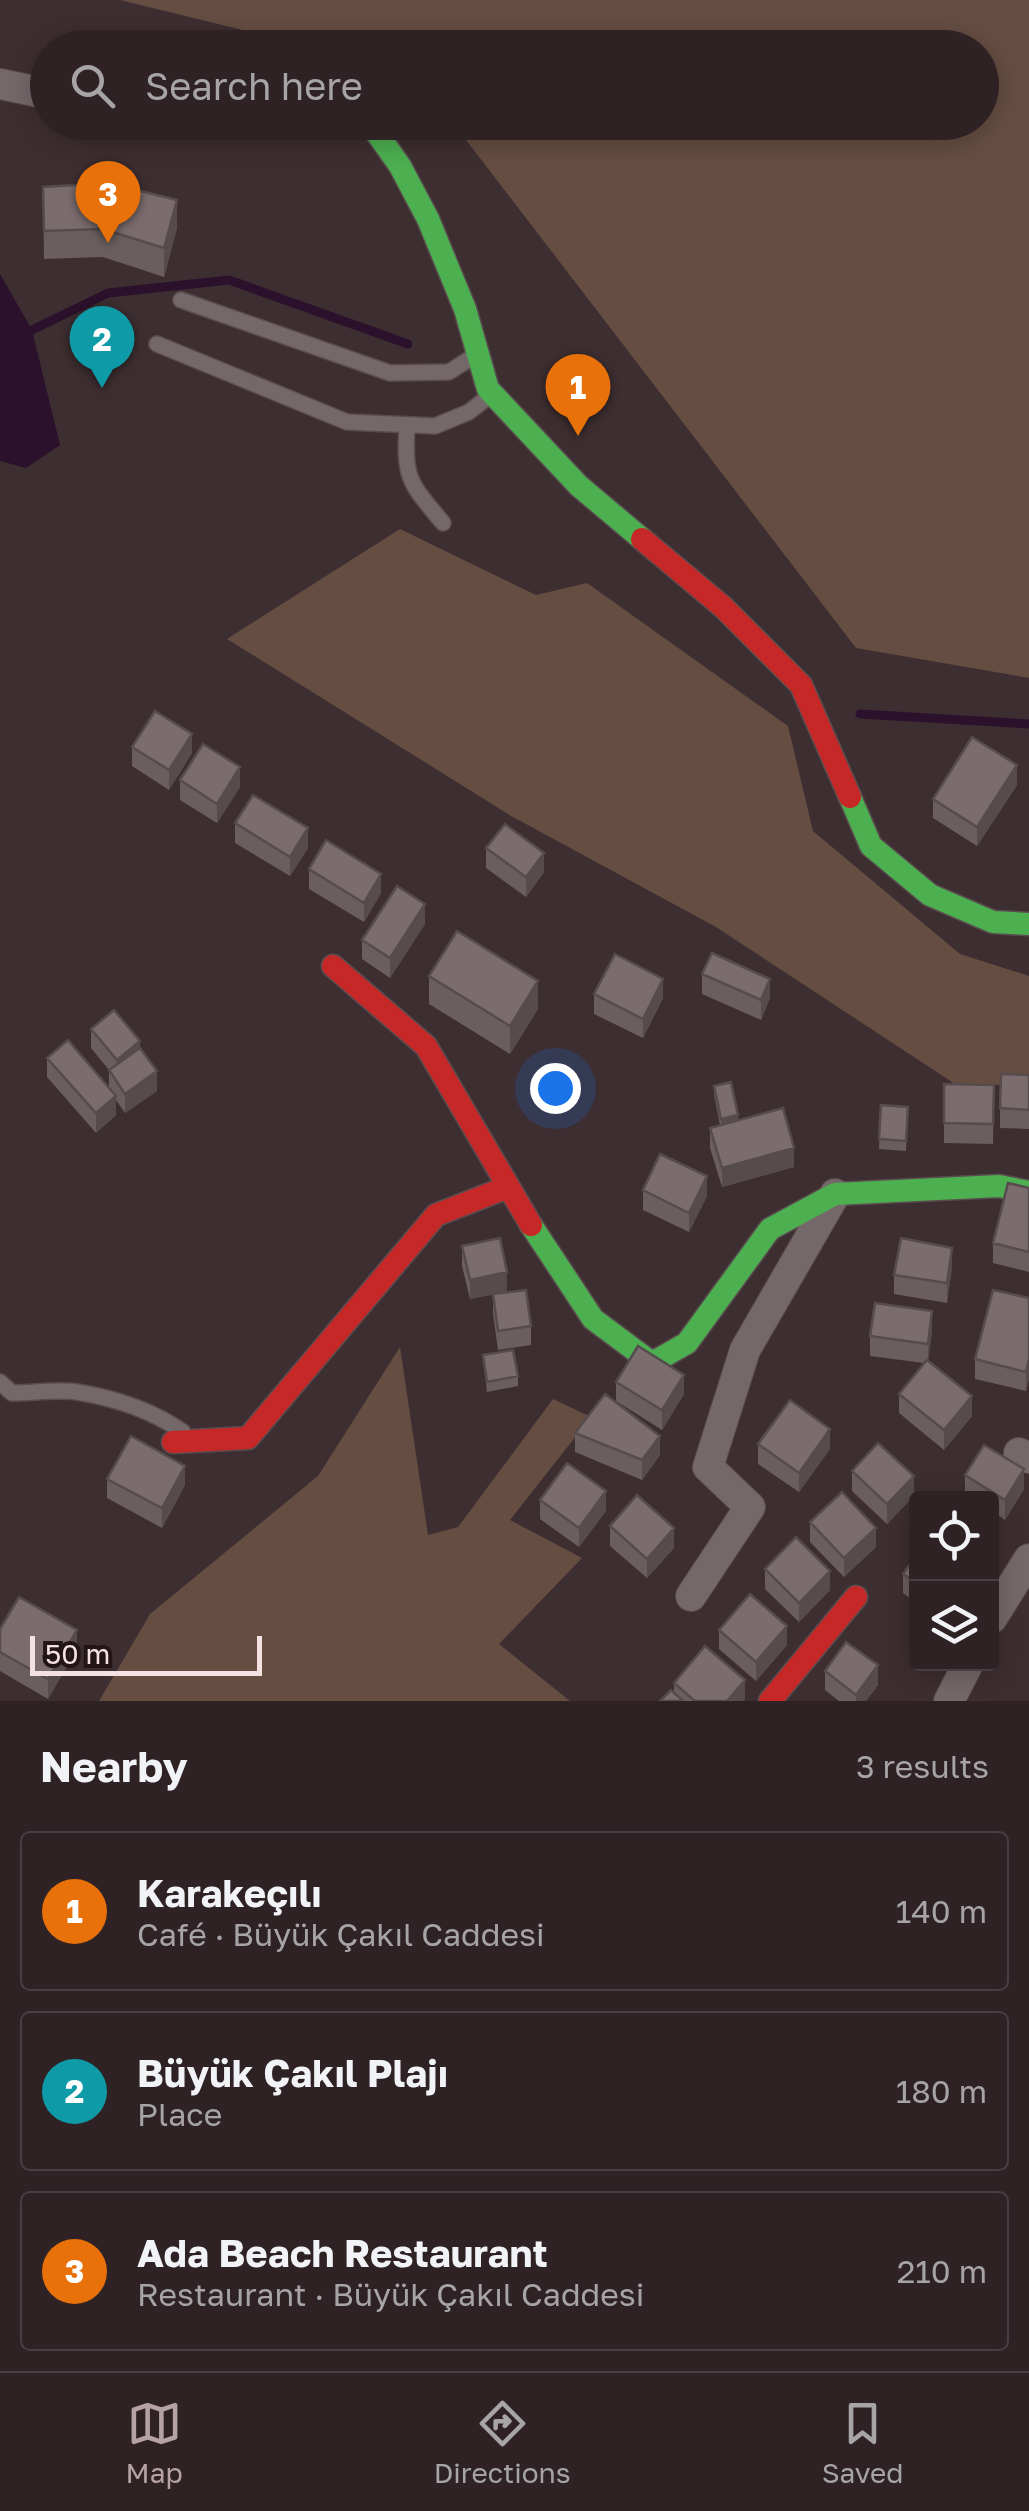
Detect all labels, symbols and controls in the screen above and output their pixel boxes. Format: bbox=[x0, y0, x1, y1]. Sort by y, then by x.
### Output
search box bbox=[30, 30, 999, 140]
icon: search bbox=[65, 58, 120, 113]
text: Search here bbox=[145, 63, 363, 108]
pin: 3 bbox=[76, 160, 140, 243]
pin: 2 bbox=[70, 306, 134, 388]
pin: 1 bbox=[546, 354, 610, 436]
your location bbox=[530, 1063, 581, 1114]
map controls bbox=[909, 1491, 999, 1671]
button: locate bbox=[909, 1491, 999, 1581]
button: layers bbox=[909, 1581, 999, 1671]
scale bar bbox=[30, 1631, 262, 1676]
text: 50 m bbox=[45, 1637, 110, 1670]
text: Nearby bbox=[40, 1741, 188, 1791]
text: 3 results bbox=[856, 1747, 989, 1785]
text: Karakeçılı bbox=[137, 1870, 322, 1915]
text: 1 bbox=[66, 1892, 83, 1930]
text: 140 m bbox=[896, 1892, 987, 1930]
text: Café · Büyük Çakıl Caddesi bbox=[137, 1915, 545, 1953]
text: Büyük Çakıl Plajı bbox=[137, 2050, 448, 2095]
text: 2 bbox=[65, 2072, 84, 2110]
text: 180 m bbox=[896, 2072, 987, 2110]
text: Place bbox=[137, 2095, 222, 2133]
text: Ada Beach Restaurant bbox=[137, 2230, 548, 2275]
text: 3 bbox=[65, 2252, 84, 2290]
text: 210 m bbox=[897, 2252, 987, 2290]
text: Restaurant · Büyük Çakıl Caddesi bbox=[137, 2275, 644, 2313]
tab: Map bbox=[126, 2396, 183, 2489]
tab: Directions bbox=[434, 2396, 571, 2489]
tab: Saved bbox=[822, 2396, 903, 2489]

